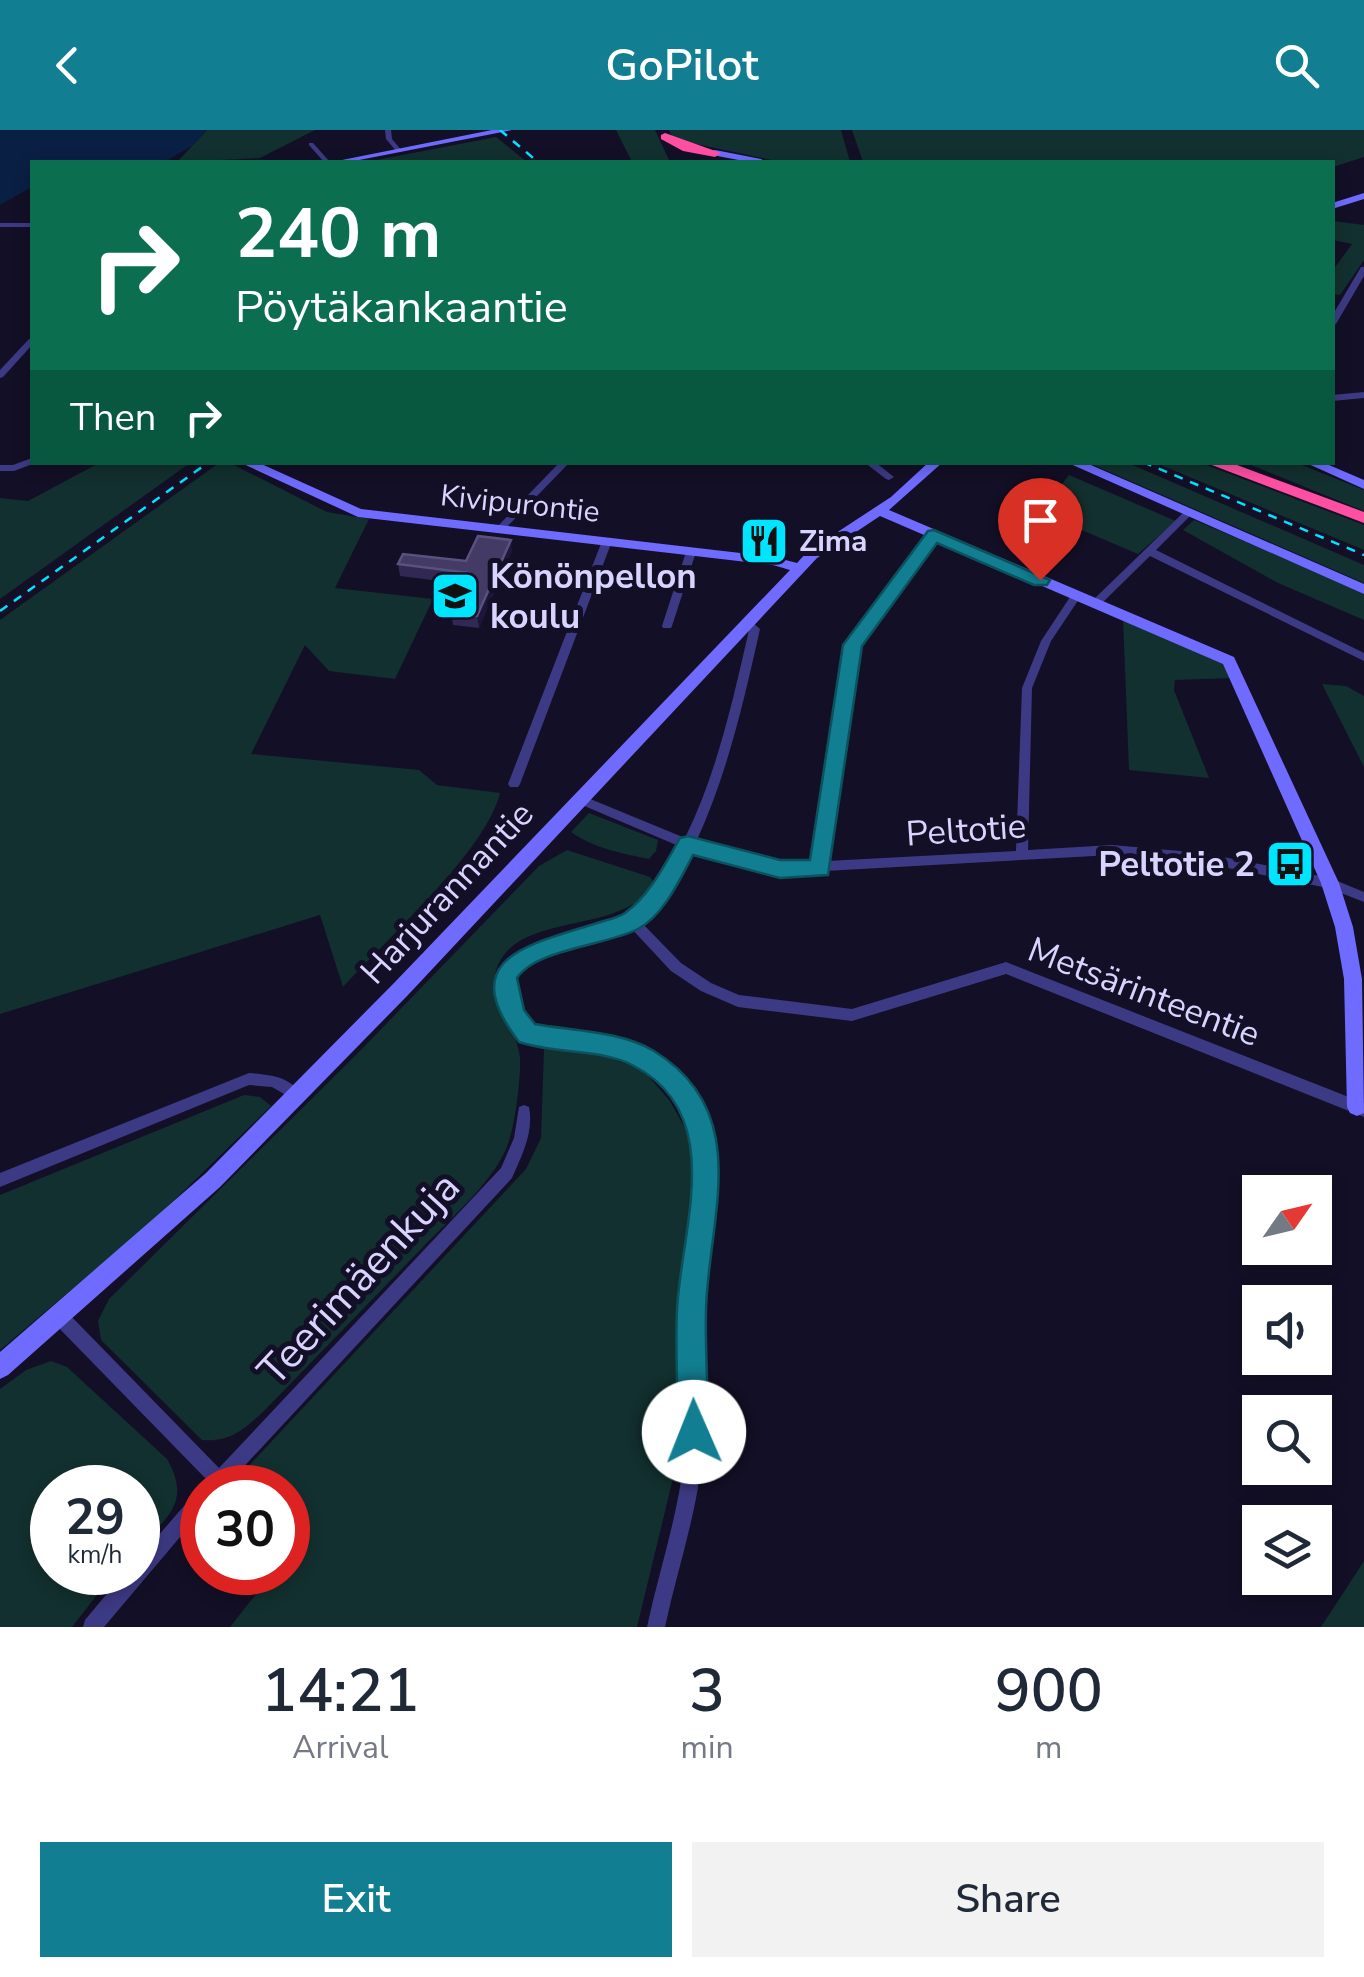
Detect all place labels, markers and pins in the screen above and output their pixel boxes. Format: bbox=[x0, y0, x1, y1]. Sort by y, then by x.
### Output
pin bbox=[998, 478, 1083, 581]
restaurant icon: Zima bbox=[738, 515, 790, 567]
place label: Zima bbox=[799, 521, 868, 562]
place label: Könönpellon koulu bbox=[490, 553, 697, 640]
school or university icon: Könönpellon koulu bbox=[429, 570, 481, 622]
bus stop icon: Peltotie 2 bbox=[1264, 838, 1316, 890]
place label: Peltotie 2 bbox=[1098, 841, 1255, 888]

